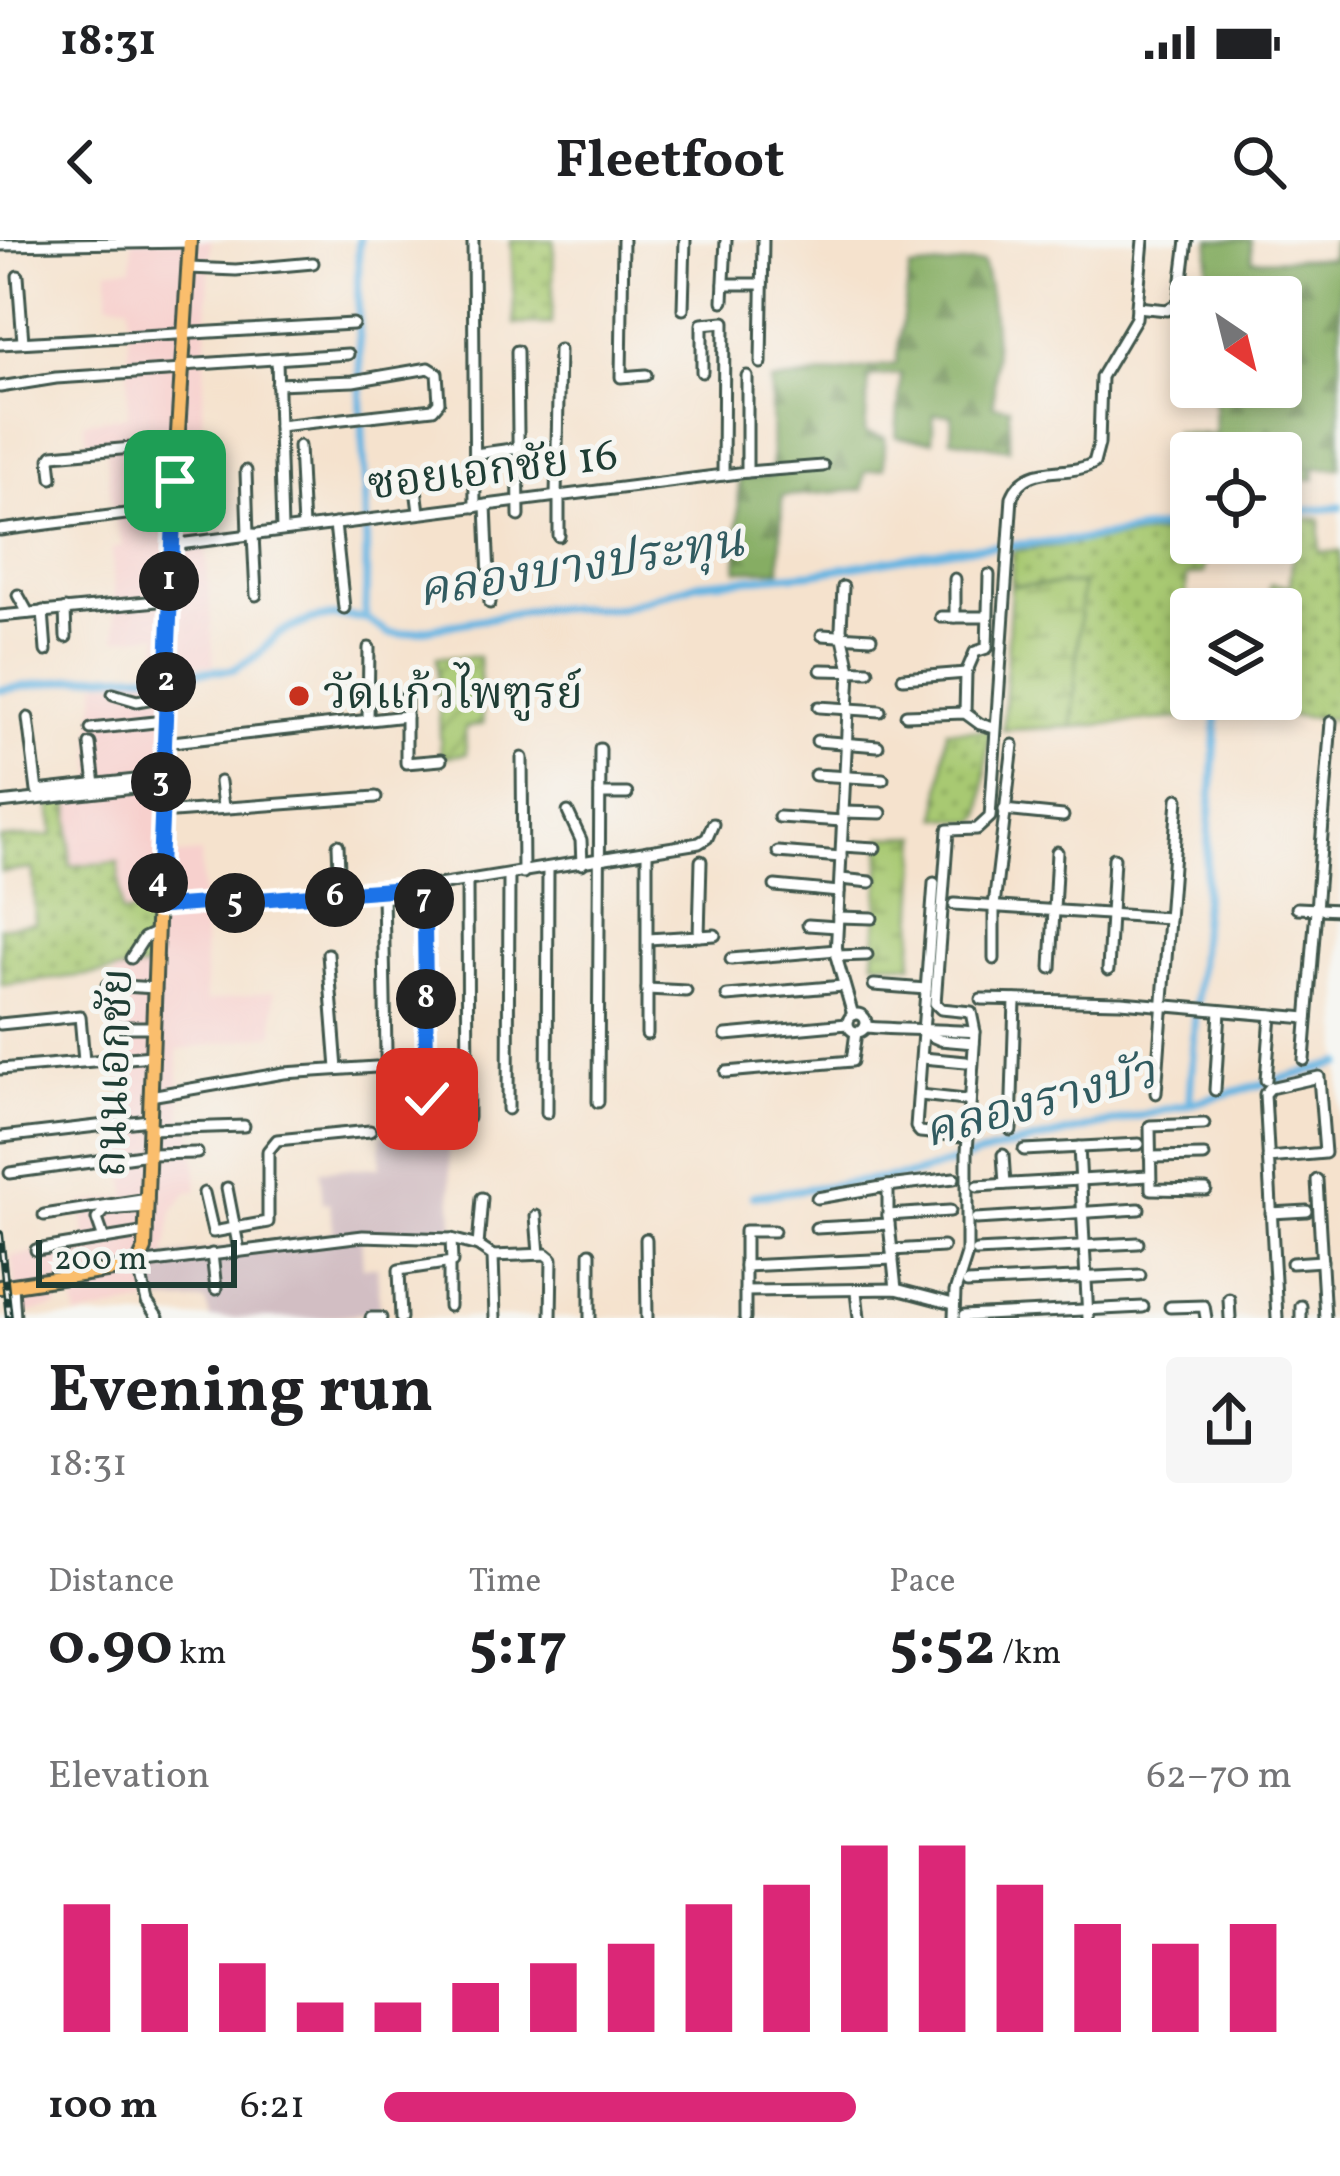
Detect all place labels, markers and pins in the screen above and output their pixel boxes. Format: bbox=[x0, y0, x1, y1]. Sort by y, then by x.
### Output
pin bbox=[124, 430, 226, 532]
pin: 1 bbox=[139, 551, 199, 611]
pin: 2 bbox=[136, 652, 196, 712]
place label: วัดแก้วไพฑูรย์ bbox=[323, 662, 583, 728]
marker: วัดแก้วไพฑูรย์ bbox=[286, 683, 312, 709]
pin: 3 bbox=[131, 752, 191, 812]
pin: 4 bbox=[128, 853, 188, 913]
pin: 6 bbox=[305, 867, 365, 927]
pin: 7 bbox=[394, 869, 454, 929]
pin: 5 bbox=[205, 873, 265, 933]
pin: 8 bbox=[396, 969, 456, 1029]
pin bbox=[376, 1048, 478, 1150]

